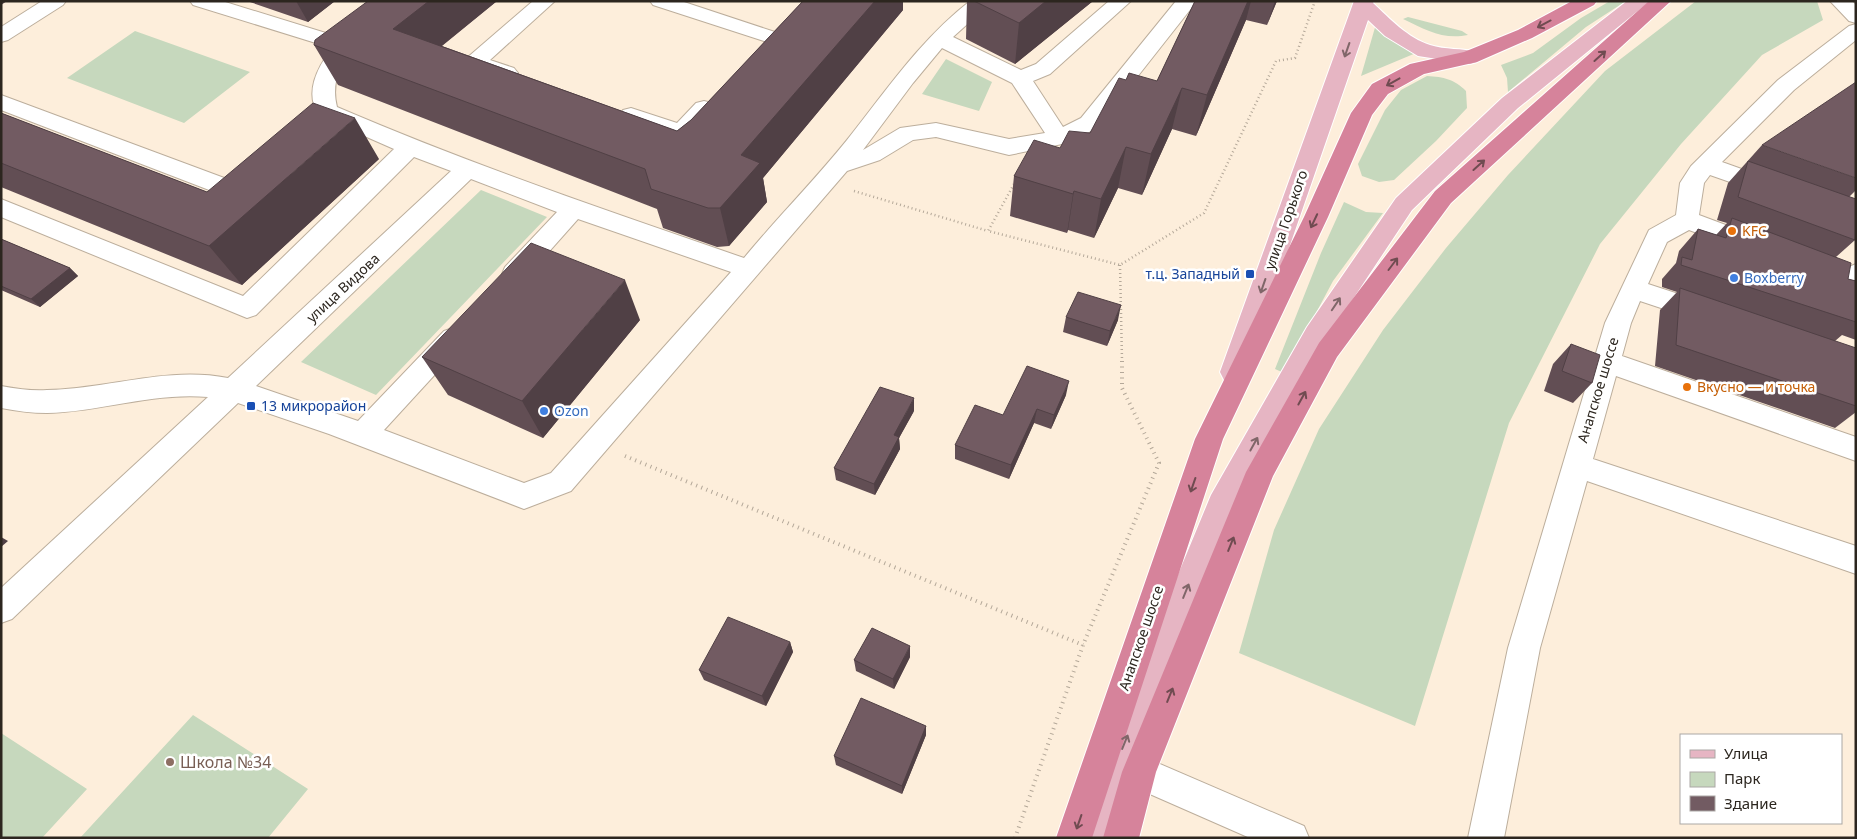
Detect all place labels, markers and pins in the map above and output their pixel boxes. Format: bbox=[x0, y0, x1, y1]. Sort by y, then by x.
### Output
place label: KFC bbox=[1742, 221, 1767, 240]
marker: KFC bbox=[1726, 225, 1738, 237]
place label: т.ц. Западный bbox=[1146, 264, 1240, 283]
marker: т.ц. Западный bbox=[1244, 268, 1256, 280]
place label: Boxberry bbox=[1744, 268, 1805, 287]
marker: Boxberry bbox=[1728, 272, 1740, 284]
place label: Вкусно — и точка bbox=[1697, 377, 1815, 396]
marker: Вкусно — и точка bbox=[1681, 381, 1693, 393]
place label: 13 микрорайон bbox=[261, 396, 366, 415]
marker: 13 микрорайон bbox=[245, 400, 257, 412]
place label: Ozon bbox=[554, 401, 589, 420]
marker: Ozon bbox=[538, 405, 550, 417]
place label: Школа №34 bbox=[180, 751, 271, 773]
marker: Школа №34 bbox=[164, 756, 176, 768]

